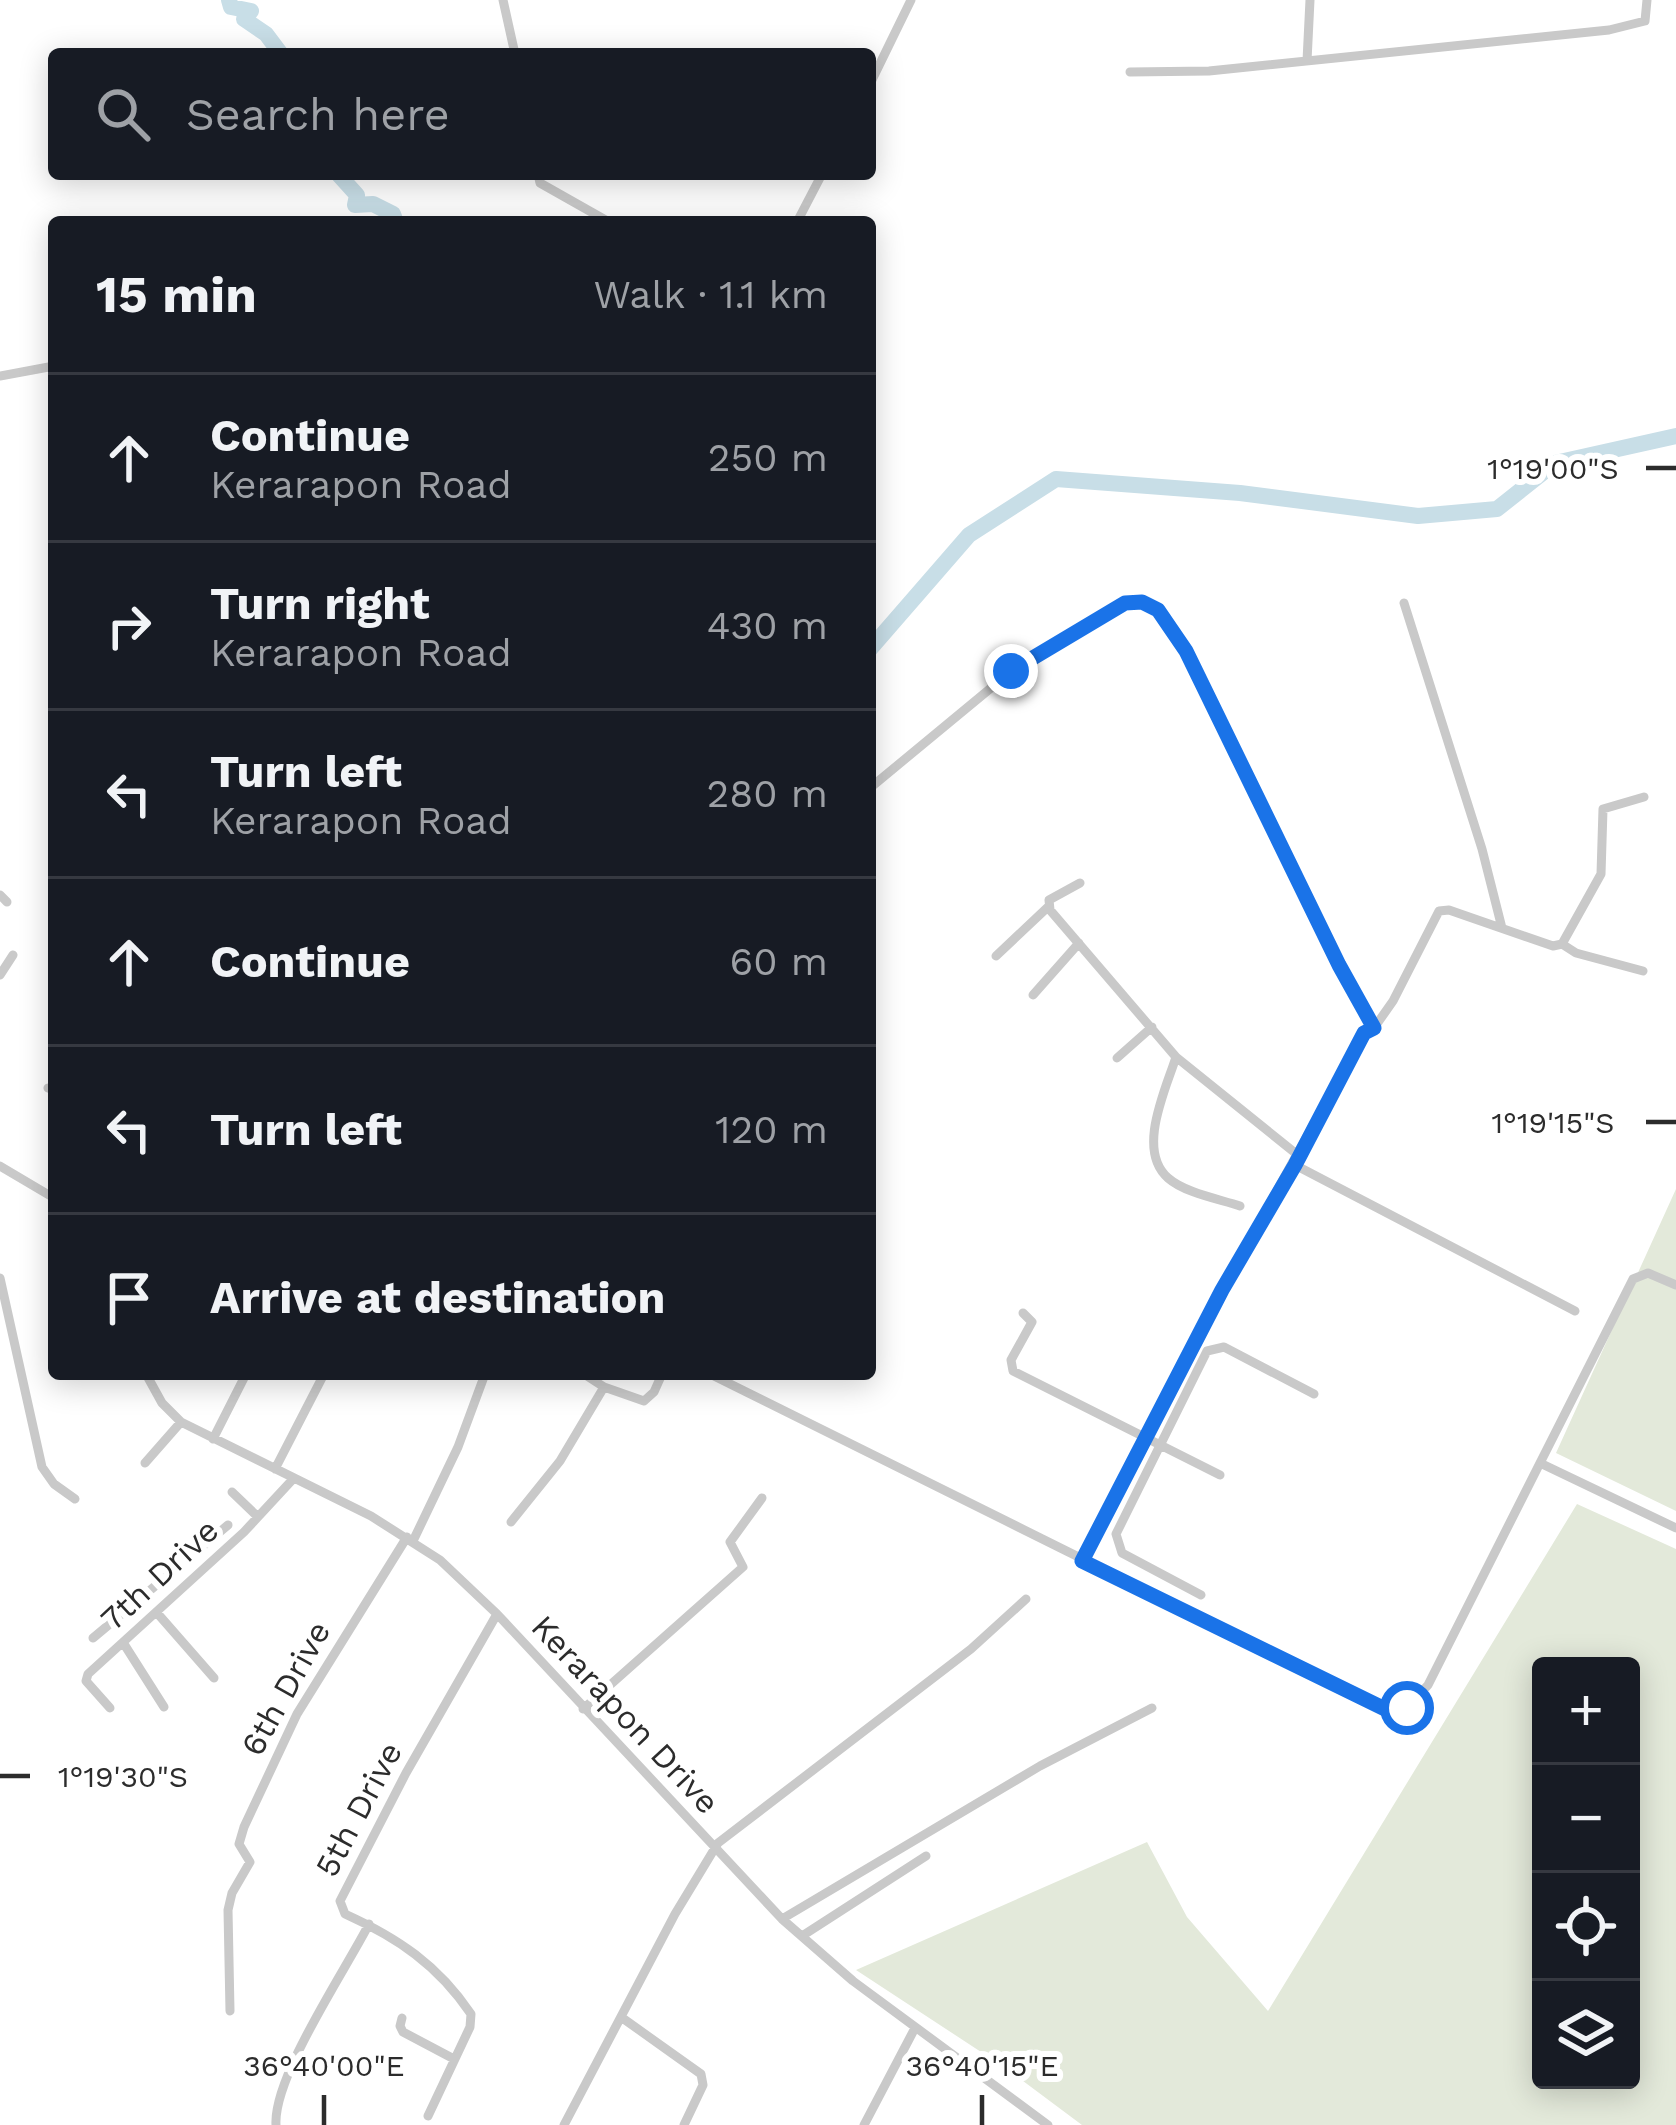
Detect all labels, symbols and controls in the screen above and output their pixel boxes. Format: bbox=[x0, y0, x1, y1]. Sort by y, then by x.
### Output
search box bbox=[48, 48, 876, 180]
icon: search bbox=[90, 81, 156, 147]
text: Search here bbox=[186, 88, 450, 141]
text: 15 min bbox=[96, 265, 257, 324]
text: Walk · 1.1 km bbox=[593, 272, 828, 317]
text: Continue bbox=[210, 409, 410, 462]
icon: ahead bbox=[96, 425, 162, 491]
text: 250 m bbox=[708, 435, 828, 480]
text: 1°19'00"S bbox=[1487, 451, 1619, 486]
text: Kerarapon Road bbox=[210, 462, 512, 507]
text: Turn right bbox=[210, 577, 430, 630]
icon: right bbox=[96, 593, 162, 659]
text: 430 m bbox=[707, 603, 828, 648]
text: Kerarapon Road bbox=[210, 630, 512, 675]
route end bbox=[984, 644, 1038, 698]
text: Turn left bbox=[210, 745, 402, 798]
icon: left bbox=[96, 761, 162, 827]
text: 280 m bbox=[707, 771, 828, 816]
text: Kerarapon Road bbox=[210, 798, 512, 843]
icon: ahead bbox=[96, 929, 162, 995]
text: Continue bbox=[210, 935, 410, 988]
text: 60 m bbox=[730, 939, 828, 984]
icon: left bbox=[96, 1097, 162, 1163]
text: Turn left bbox=[210, 1103, 402, 1156]
text: 1°19'15"S bbox=[1491, 1105, 1615, 1140]
text: 120 m bbox=[715, 1107, 828, 1152]
icon: arrive bbox=[96, 1265, 162, 1331]
text: Arrive at destination bbox=[210, 1271, 665, 1324]
street label: 7th Drive bbox=[93, 1510, 226, 1638]
street label: Kerarapon Drive bbox=[524, 1607, 728, 1822]
street label: 6th Drive bbox=[233, 1614, 338, 1762]
map controls bbox=[1532, 1657, 1640, 2089]
button: + bbox=[1532, 1657, 1640, 1765]
route start bbox=[1380, 1681, 1434, 1735]
street label: 5th Drive bbox=[307, 1735, 410, 1883]
text: 1°19'30"S bbox=[58, 1759, 188, 1794]
button: − bbox=[1532, 1765, 1640, 1873]
button: locate bbox=[1532, 1873, 1640, 1981]
button: layers bbox=[1532, 1981, 1640, 2089]
text: 36°40'00"E bbox=[243, 2048, 405, 2083]
text: 36°40'15"E bbox=[905, 2048, 1059, 2083]

